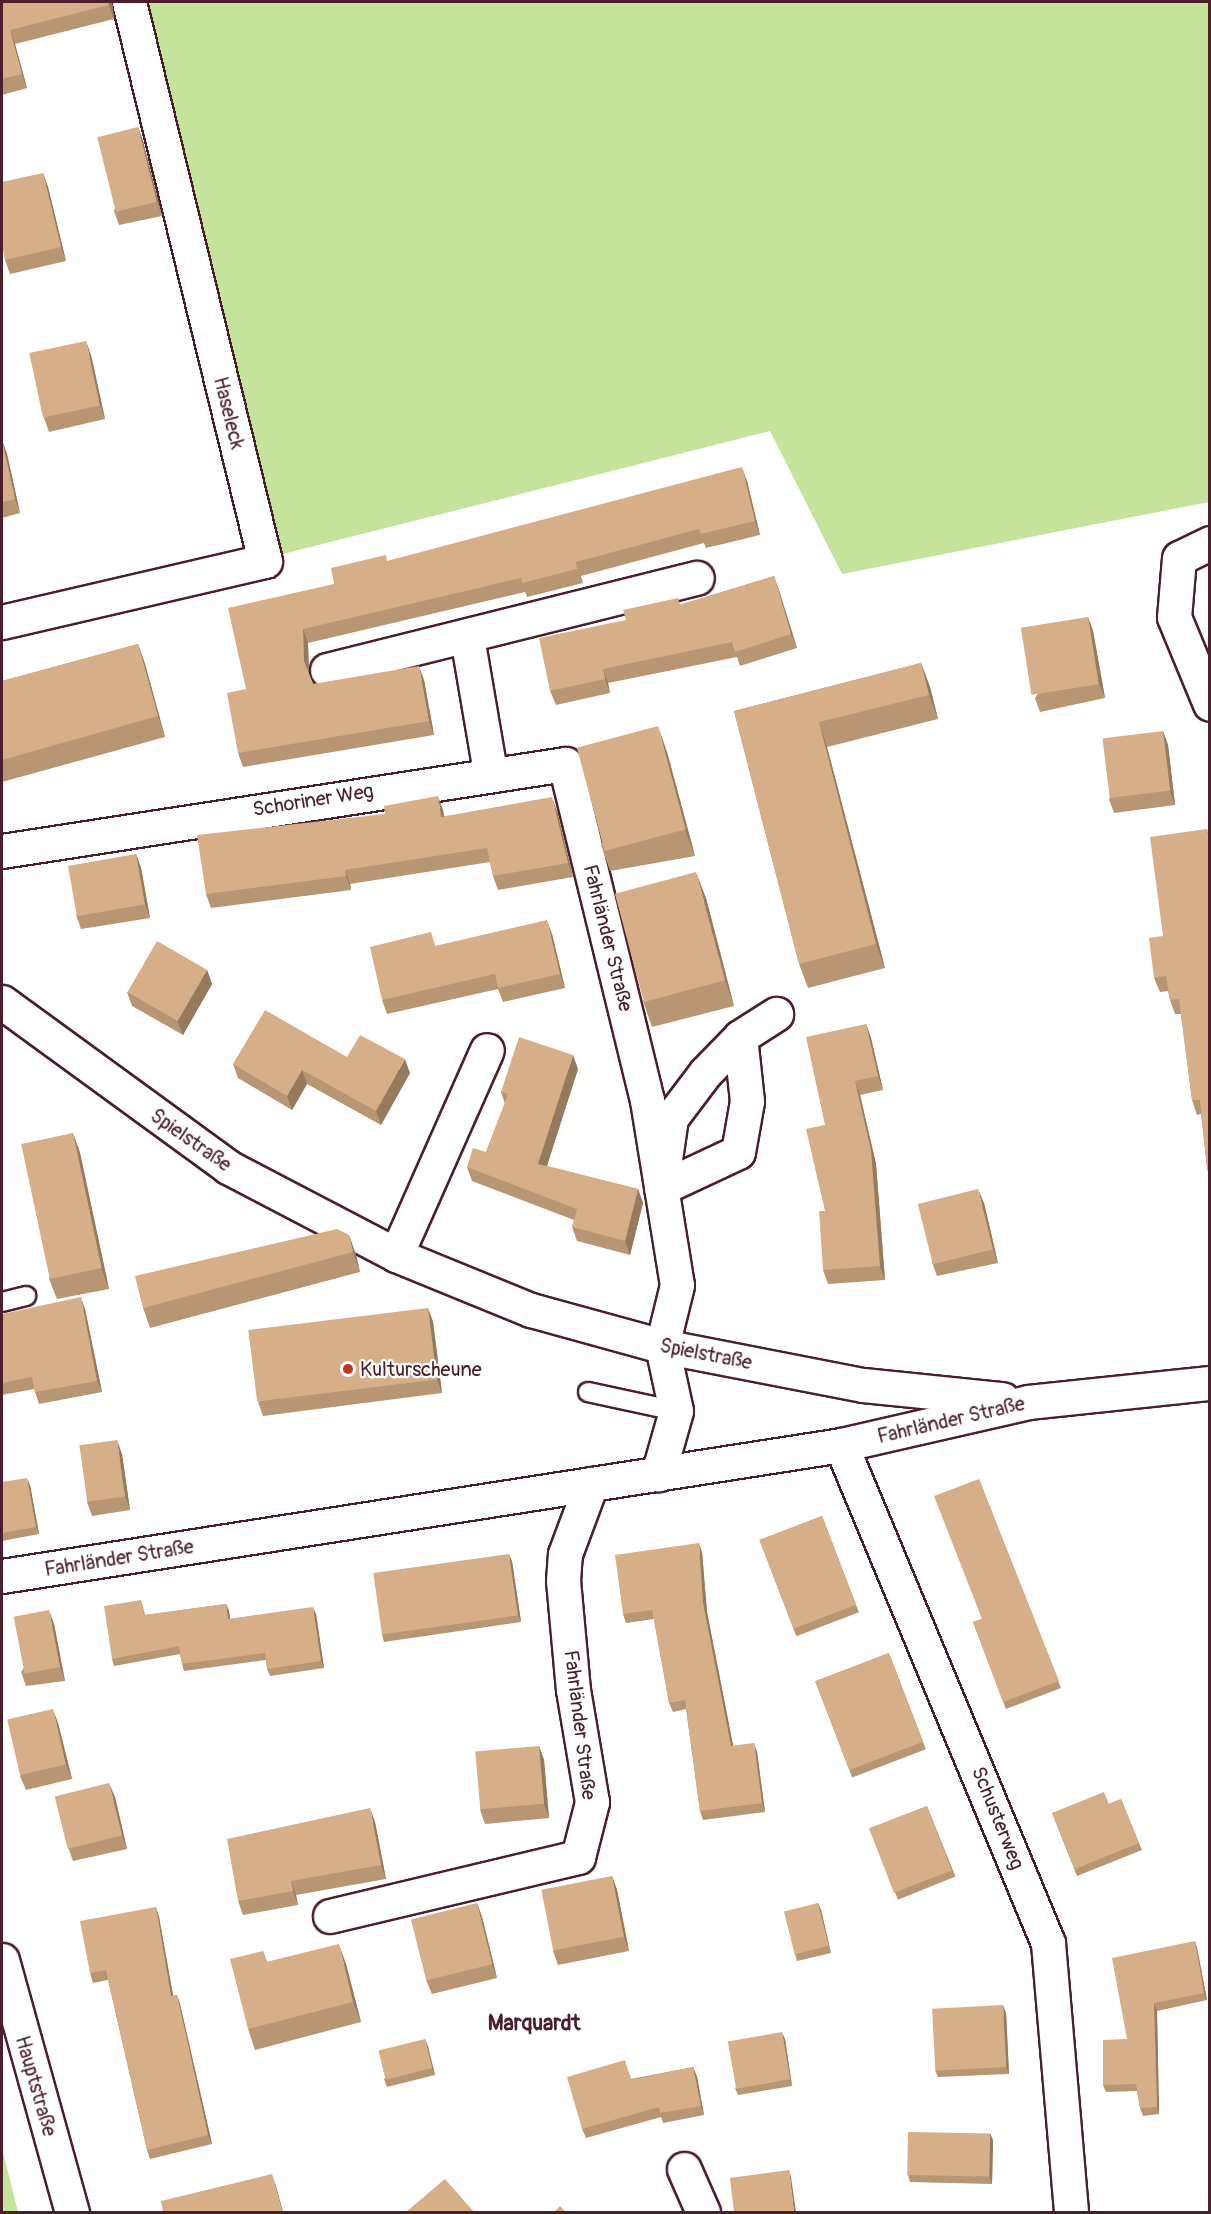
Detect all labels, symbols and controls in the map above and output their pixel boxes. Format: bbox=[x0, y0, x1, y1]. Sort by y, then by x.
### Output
street label: Haseleck bbox=[208, 374, 250, 452]
street label: Schoriner Weg bbox=[251, 779, 375, 821]
street label: Fahrländer Straße bbox=[578, 862, 638, 1014]
street label: Spielstraße bbox=[146, 1103, 236, 1177]
street label: Spielstraße bbox=[658, 1333, 754, 1375]
place label: Kulturscheune bbox=[360, 1357, 482, 1381]
marker: Kulturscheune bbox=[341, 1362, 355, 1376]
street label: Fahrländer Straße bbox=[875, 1391, 1027, 1449]
street label: Fahrländer Straße bbox=[43, 1534, 195, 1582]
street label: Fahrländer Straße bbox=[559, 1649, 601, 1801]
street label: Schusterweg bbox=[967, 1763, 1029, 1873]
district label: Marquardt bbox=[488, 2011, 580, 2037]
street label: Hauptstraße bbox=[10, 2033, 62, 2139]

